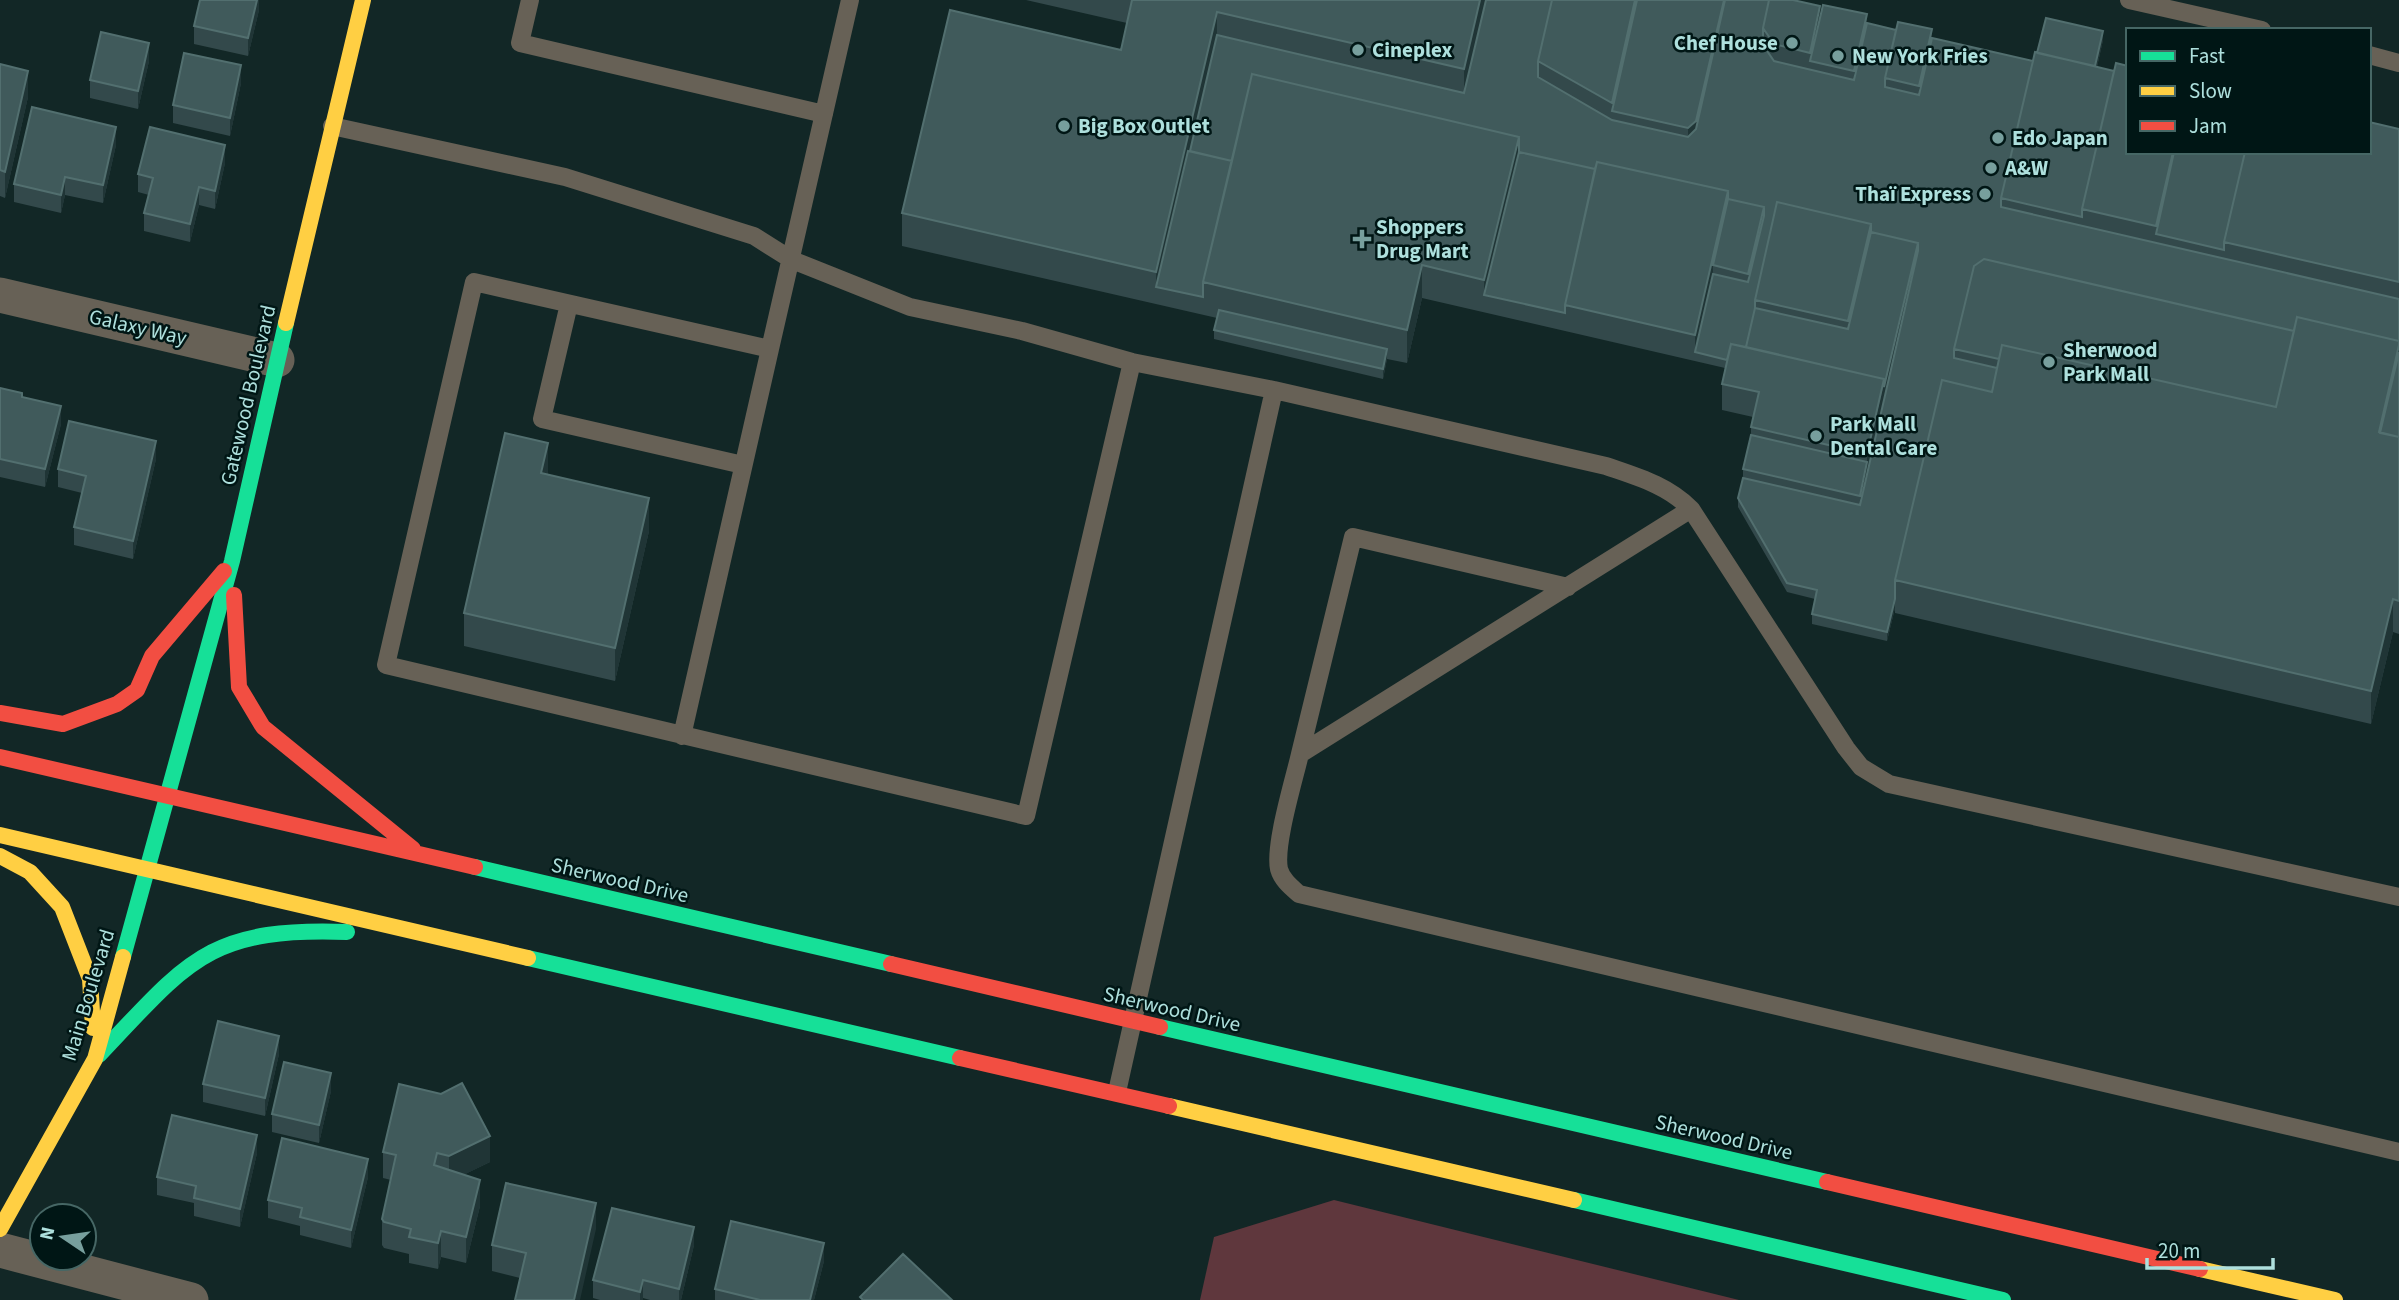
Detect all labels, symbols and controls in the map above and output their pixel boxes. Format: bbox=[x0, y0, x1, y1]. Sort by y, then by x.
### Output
place label: Chef House bbox=[1674, 28, 1778, 58]
legend bbox=[2126, 28, 2371, 154]
place label: Cineplex bbox=[1372, 35, 1452, 65]
marker: Chef House bbox=[1784, 35, 1800, 51]
place label: New York Fries bbox=[1852, 41, 1988, 71]
text: Fast bbox=[2189, 41, 2225, 71]
marker: Cineplex bbox=[1350, 42, 1366, 58]
marker: New York Fries bbox=[1830, 48, 1846, 64]
text: Slow bbox=[2189, 76, 2232, 106]
place label: Big Box Outlet bbox=[1078, 111, 1210, 141]
text: Jam bbox=[2189, 111, 2227, 141]
marker: Big Box Outlet bbox=[1056, 118, 1072, 134]
place label: Edo Japan bbox=[2012, 123, 2108, 153]
marker: Edo Japan bbox=[1990, 130, 2006, 146]
place label: A&W bbox=[2004, 153, 2048, 183]
marker: A&W bbox=[1983, 160, 1999, 176]
place label: Thaï Express bbox=[1855, 179, 1971, 209]
marker: Thaï Express bbox=[1977, 186, 1993, 202]
place label: Shoppers Drug Mart bbox=[1376, 212, 1469, 266]
marker: Shoppers Drug Mart bbox=[1354, 231, 1370, 247]
street label: Galaxy Way bbox=[86, 301, 190, 353]
street label: Gatewood Boulevard bbox=[213, 302, 283, 488]
place label: Sherwood Park Mall bbox=[2063, 335, 2157, 389]
marker: Sherwood Park Mall bbox=[2041, 354, 2057, 370]
place label: Park Mall Dental Care bbox=[1830, 409, 1938, 463]
marker: Park Mall Dental Care bbox=[1808, 428, 1824, 444]
street label: Sherwood Drive bbox=[548, 850, 692, 910]
street label: Main Boulevard bbox=[54, 925, 122, 1065]
street label: Sherwood Drive bbox=[1100, 979, 1244, 1039]
street label: Sherwood Drive bbox=[1652, 1107, 1796, 1167]
north arrow bbox=[28, 1202, 98, 1272]
text: N bbox=[33, 1224, 62, 1243]
scale bar bbox=[2147, 1226, 2273, 1270]
text: 20 m bbox=[2158, 1236, 2200, 1266]

